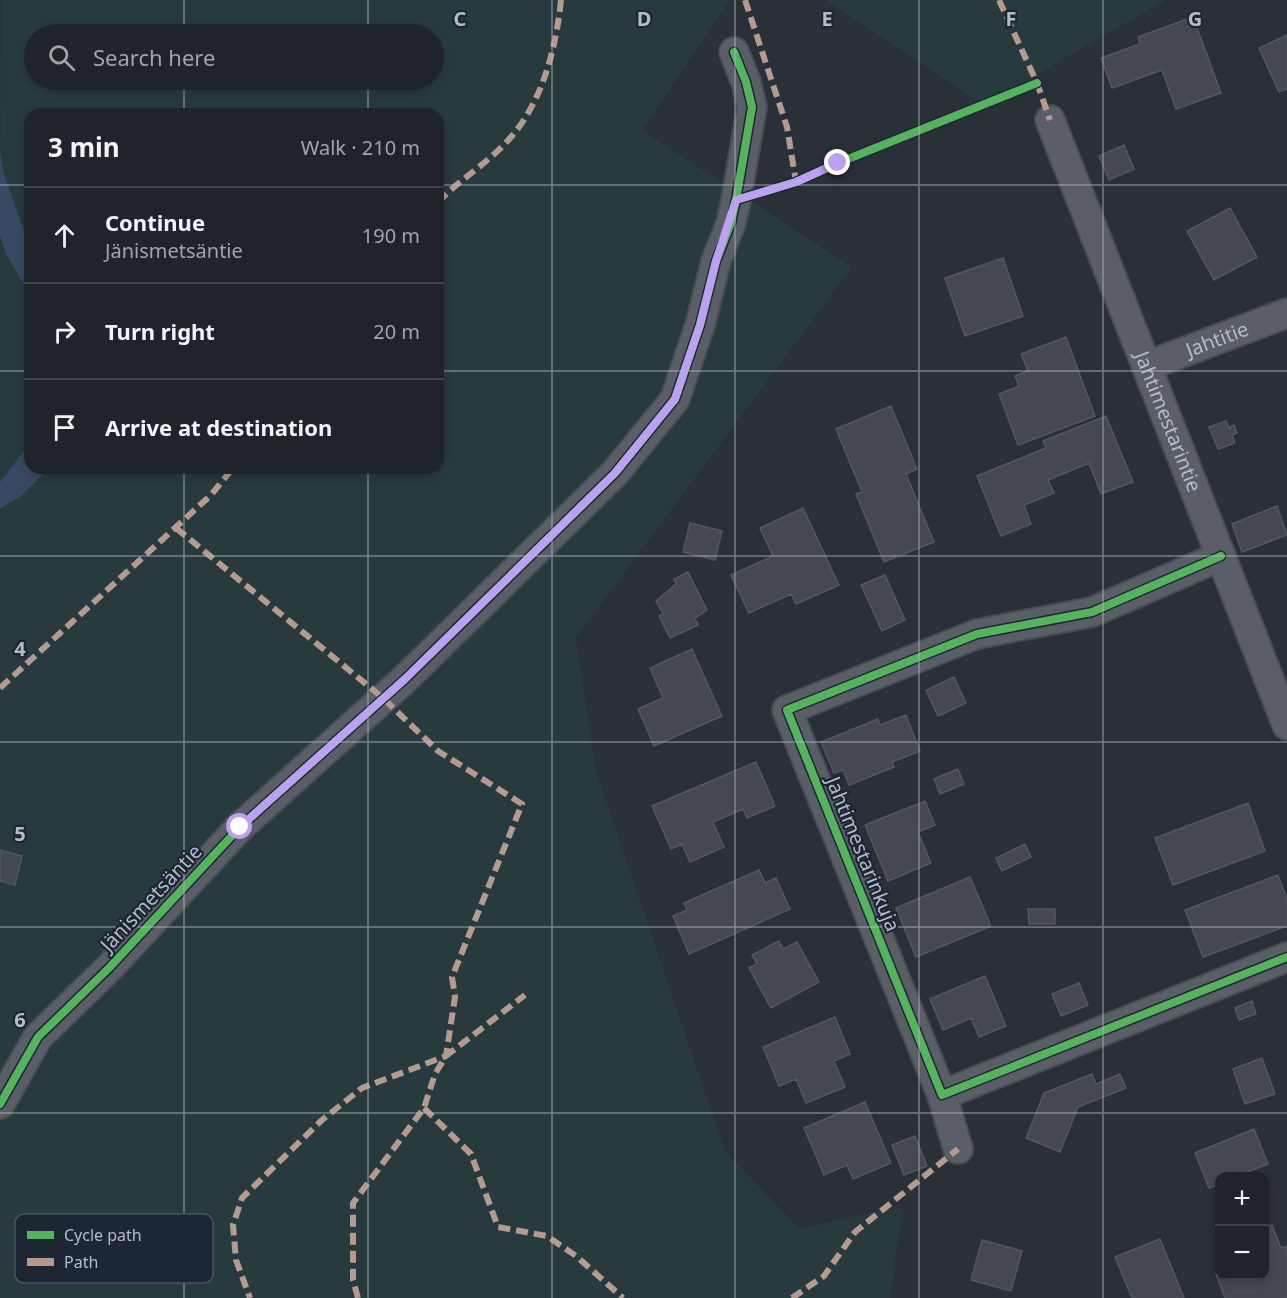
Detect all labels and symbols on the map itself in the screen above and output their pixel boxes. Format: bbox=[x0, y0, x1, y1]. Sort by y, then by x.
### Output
text: C bbox=[454, 5, 467, 32]
text: D bbox=[637, 5, 651, 32]
text: E bbox=[821, 5, 833, 32]
text: F bbox=[1006, 5, 1016, 32]
text: G bbox=[1188, 5, 1202, 32]
route end bbox=[824, 149, 850, 175]
street label: Jahtitie bbox=[1180, 315, 1252, 364]
street label: Jahtimestarintie bbox=[1128, 345, 1208, 496]
text: 4 bbox=[14, 635, 26, 662]
street label: Jahtimestarinkuja bbox=[819, 771, 907, 935]
route start bbox=[226, 813, 252, 839]
text: 5 bbox=[14, 820, 26, 847]
street label: Jänismetsäntie bbox=[92, 838, 208, 959]
text: 6 bbox=[14, 1006, 26, 1033]
legend bbox=[15, 1214, 213, 1283]
text: Cycle path bbox=[64, 1224, 142, 1246]
text: Path bbox=[64, 1251, 98, 1273]

